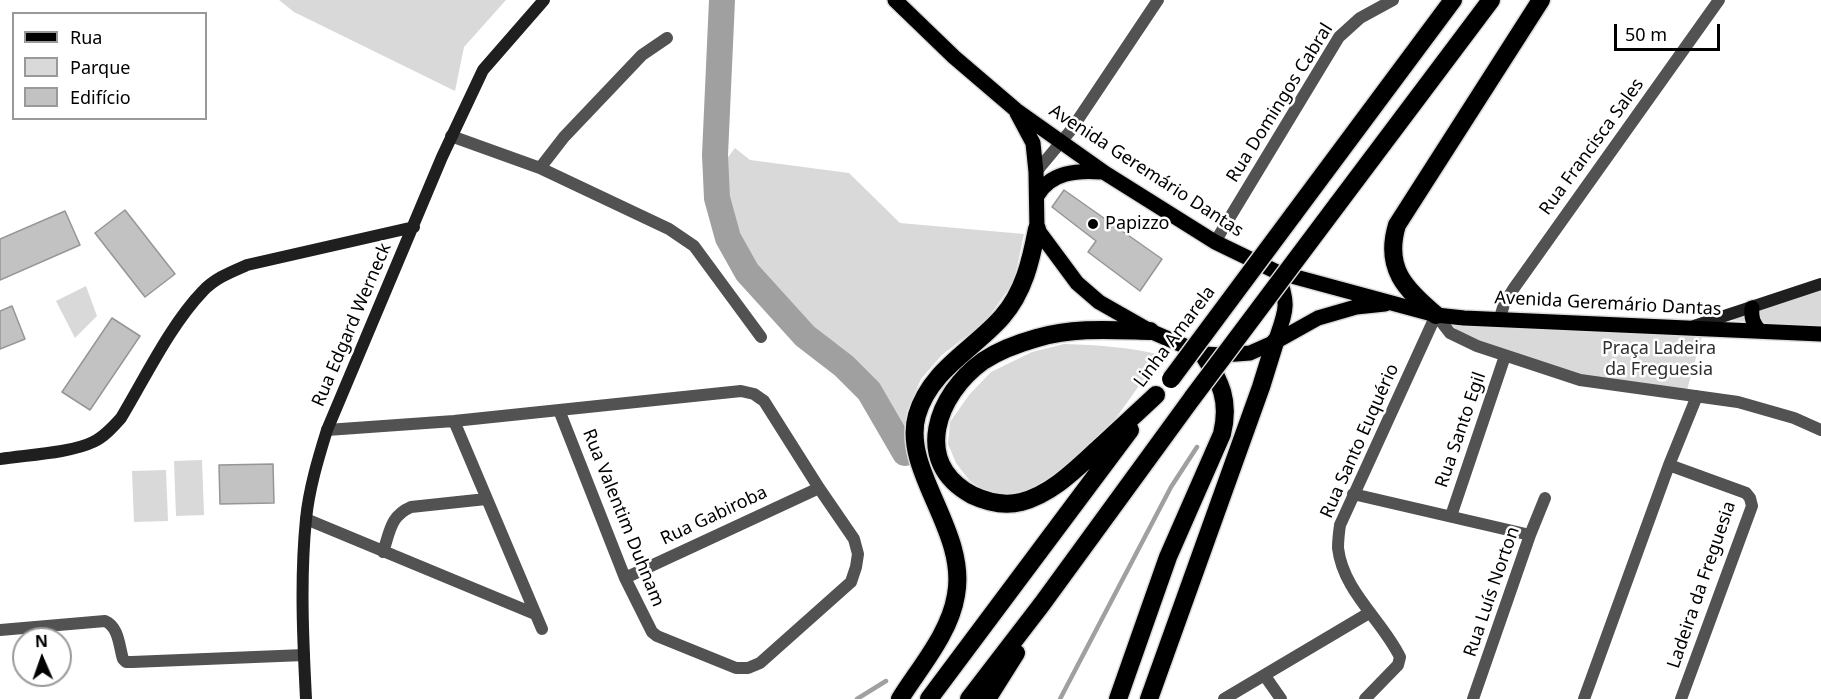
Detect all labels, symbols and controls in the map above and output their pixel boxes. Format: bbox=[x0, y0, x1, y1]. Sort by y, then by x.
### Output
legend bbox=[12, 12, 207, 120]
scale bar bbox=[1617, 12, 1724, 50]
street label: Rua Domingos Cabral bbox=[1222, 20, 1338, 186]
text: 50 m bbox=[1625, 22, 1667, 46]
text: Rua bbox=[70, 25, 102, 49]
text: Parque bbox=[70, 55, 130, 79]
street label: Rua Francisca Sales bbox=[1535, 75, 1649, 219]
text: Edifício bbox=[70, 85, 131, 109]
street label: Avenida Geremário Dantas bbox=[1045, 100, 1247, 242]
place label: Papizzo bbox=[1105, 213, 1170, 235]
marker: Papizzo bbox=[1086, 217, 1100, 231]
street label: Rua Edgard Werneck bbox=[308, 240, 396, 410]
street label: Linha Amarela bbox=[1130, 282, 1220, 392]
street label: Avenida Geremário Dantas bbox=[1494, 287, 1722, 321]
park label: Praça Ladeira da Freguesia bbox=[1602, 338, 1716, 380]
street label: Rua Santo Euquério bbox=[1316, 360, 1404, 522]
street label: Rua Santo Egil bbox=[1431, 369, 1491, 491]
street label: Rua Valentim Duhnam bbox=[577, 426, 669, 610]
street label: Rua Gabiroba bbox=[657, 482, 771, 550]
street label: Ladeira da Freguesia bbox=[1663, 499, 1741, 671]
street label: Rua Luís Norton bbox=[1460, 524, 1524, 660]
north arrow bbox=[12, 627, 72, 687]
text: N bbox=[35, 630, 48, 652]

